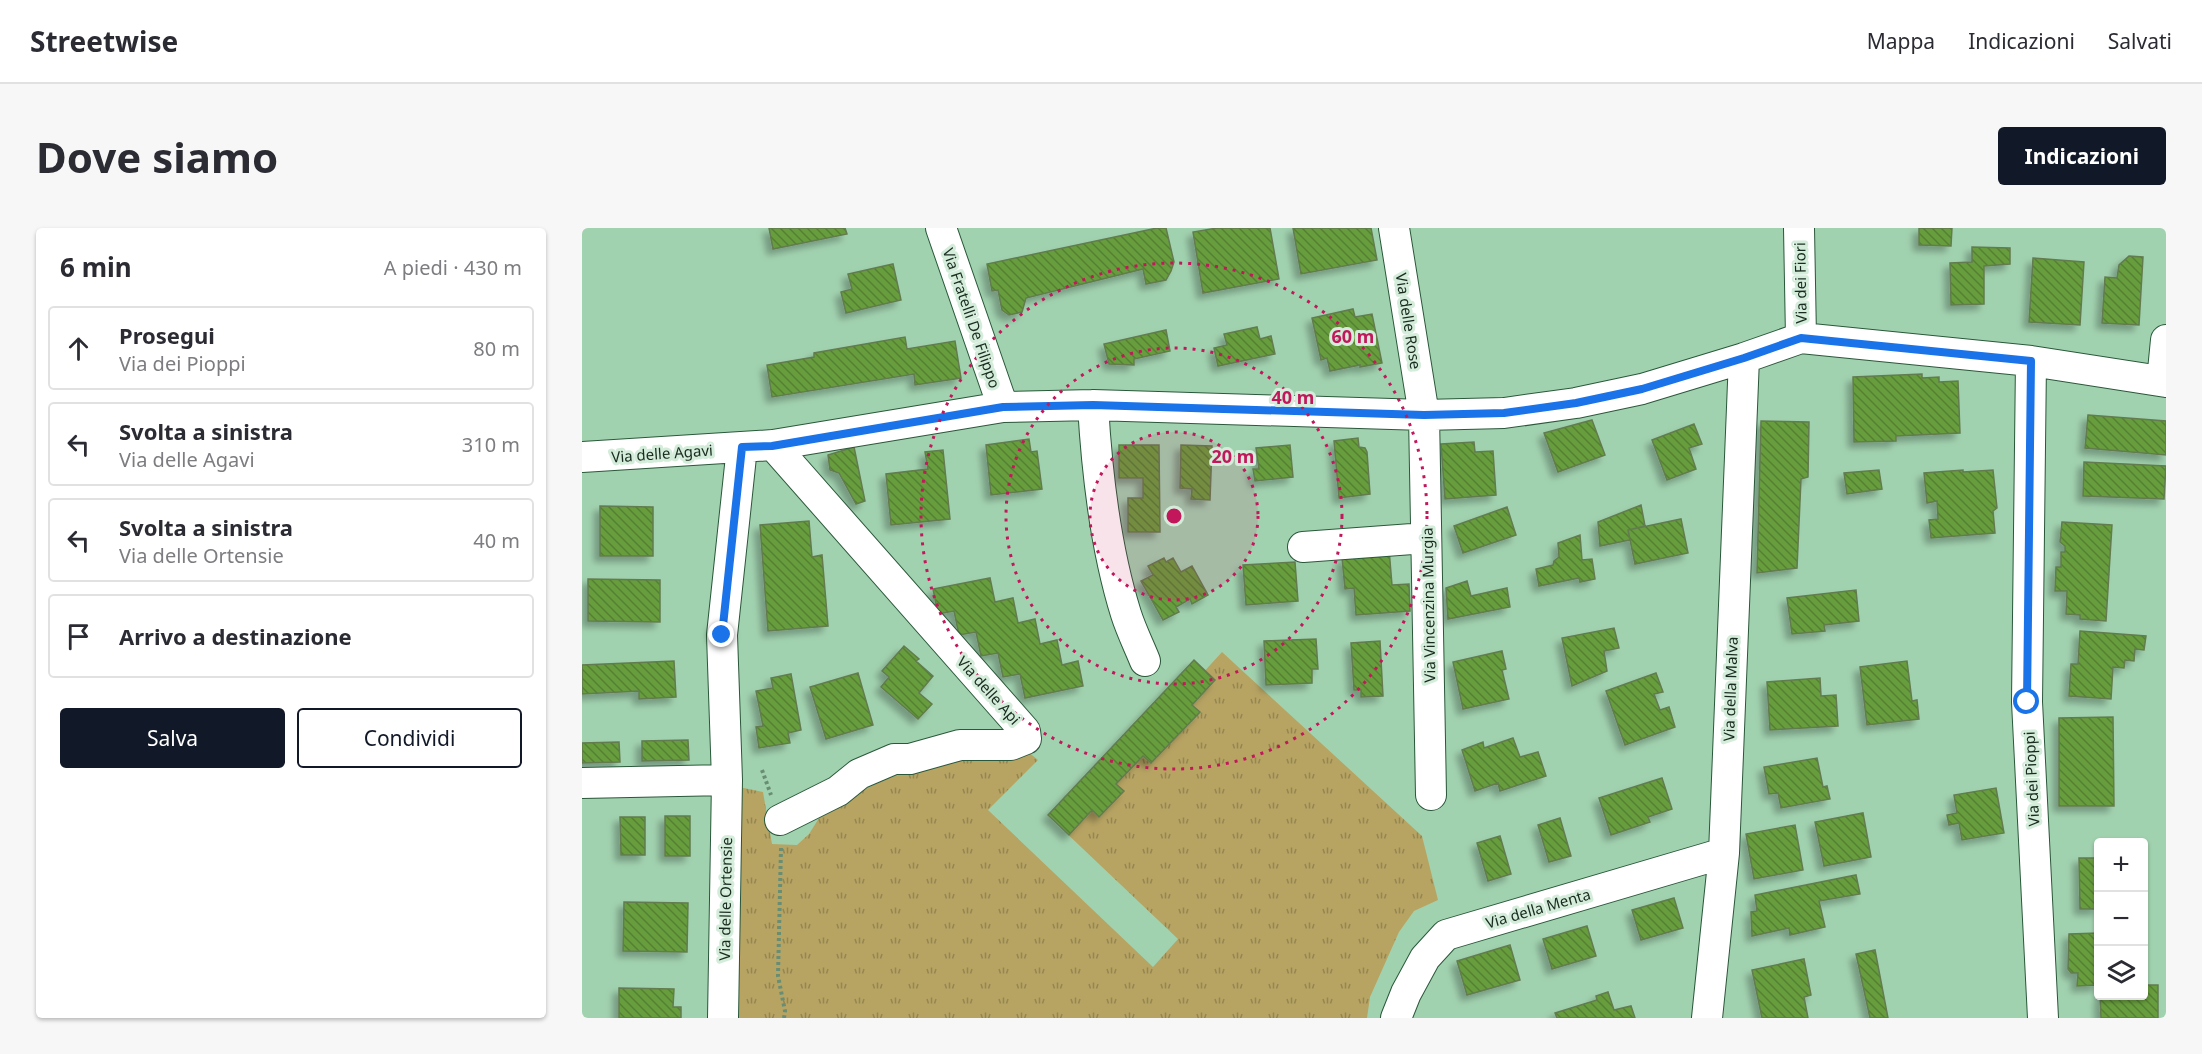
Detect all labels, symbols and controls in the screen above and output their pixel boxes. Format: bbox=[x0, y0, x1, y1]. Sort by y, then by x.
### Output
text: Streetwise bbox=[30, 22, 178, 60]
text: Mappa bbox=[1867, 27, 1935, 55]
text: Indicazioni bbox=[1968, 27, 2075, 55]
text: Salvati bbox=[2108, 27, 2172, 55]
button: Indicazioni bbox=[1998, 127, 2166, 185]
text: Dove siamo bbox=[36, 128, 278, 185]
street label: Via dei Fiori bbox=[1789, 242, 1811, 324]
street label: Via Fratelli De Filippo bbox=[939, 245, 1005, 391]
text: 6 min bbox=[60, 249, 132, 285]
text: A piedi · 430 m bbox=[384, 254, 522, 281]
street label: Via delle Rose bbox=[1392, 272, 1426, 370]
text: Prosegui bbox=[119, 320, 215, 350]
text: 60 m bbox=[1332, 324, 1374, 348]
icon: ahead bbox=[62, 332, 95, 365]
text: 80 m bbox=[473, 335, 520, 362]
text: Via dei Pioppi bbox=[119, 350, 246, 377]
text: 40 m bbox=[1272, 385, 1314, 409]
text: Svolta a sinistra bbox=[119, 416, 293, 446]
icon: left bbox=[62, 428, 95, 461]
text: 310 m bbox=[462, 431, 520, 458]
street label: Via delle Agavi bbox=[611, 439, 713, 467]
text: 20 m bbox=[1212, 444, 1254, 468]
text: Via delle Agavi bbox=[119, 446, 255, 473]
centre of rings bbox=[1164, 506, 1184, 526]
text: Svolta a sinistra bbox=[119, 512, 293, 542]
icon: left bbox=[62, 524, 95, 557]
text: 40 m bbox=[473, 527, 520, 554]
street label: Via Vincenzina Murgia bbox=[1417, 527, 1439, 683]
text: Via delle Ortensie bbox=[119, 542, 284, 569]
icon: arrive bbox=[62, 620, 95, 653]
text: Arrivo a destinazione bbox=[119, 621, 352, 651]
route end bbox=[708, 621, 734, 647]
street label: Via della Malva bbox=[1718, 636, 1742, 742]
street label: Via delle Api bbox=[953, 651, 1025, 729]
route start bbox=[2013, 688, 2039, 714]
button: Salva bbox=[60, 708, 285, 768]
button: Condividi bbox=[297, 708, 522, 768]
street label: Via dei Pioppi bbox=[2019, 731, 2043, 827]
street label: Via delle Ortensie bbox=[714, 837, 736, 961]
map controls bbox=[2094, 838, 2148, 1000]
button: + bbox=[2094, 838, 2148, 892]
street label: Via della Menta bbox=[1483, 883, 1593, 933]
button: − bbox=[2094, 892, 2148, 946]
button: layers bbox=[2094, 946, 2148, 1000]

